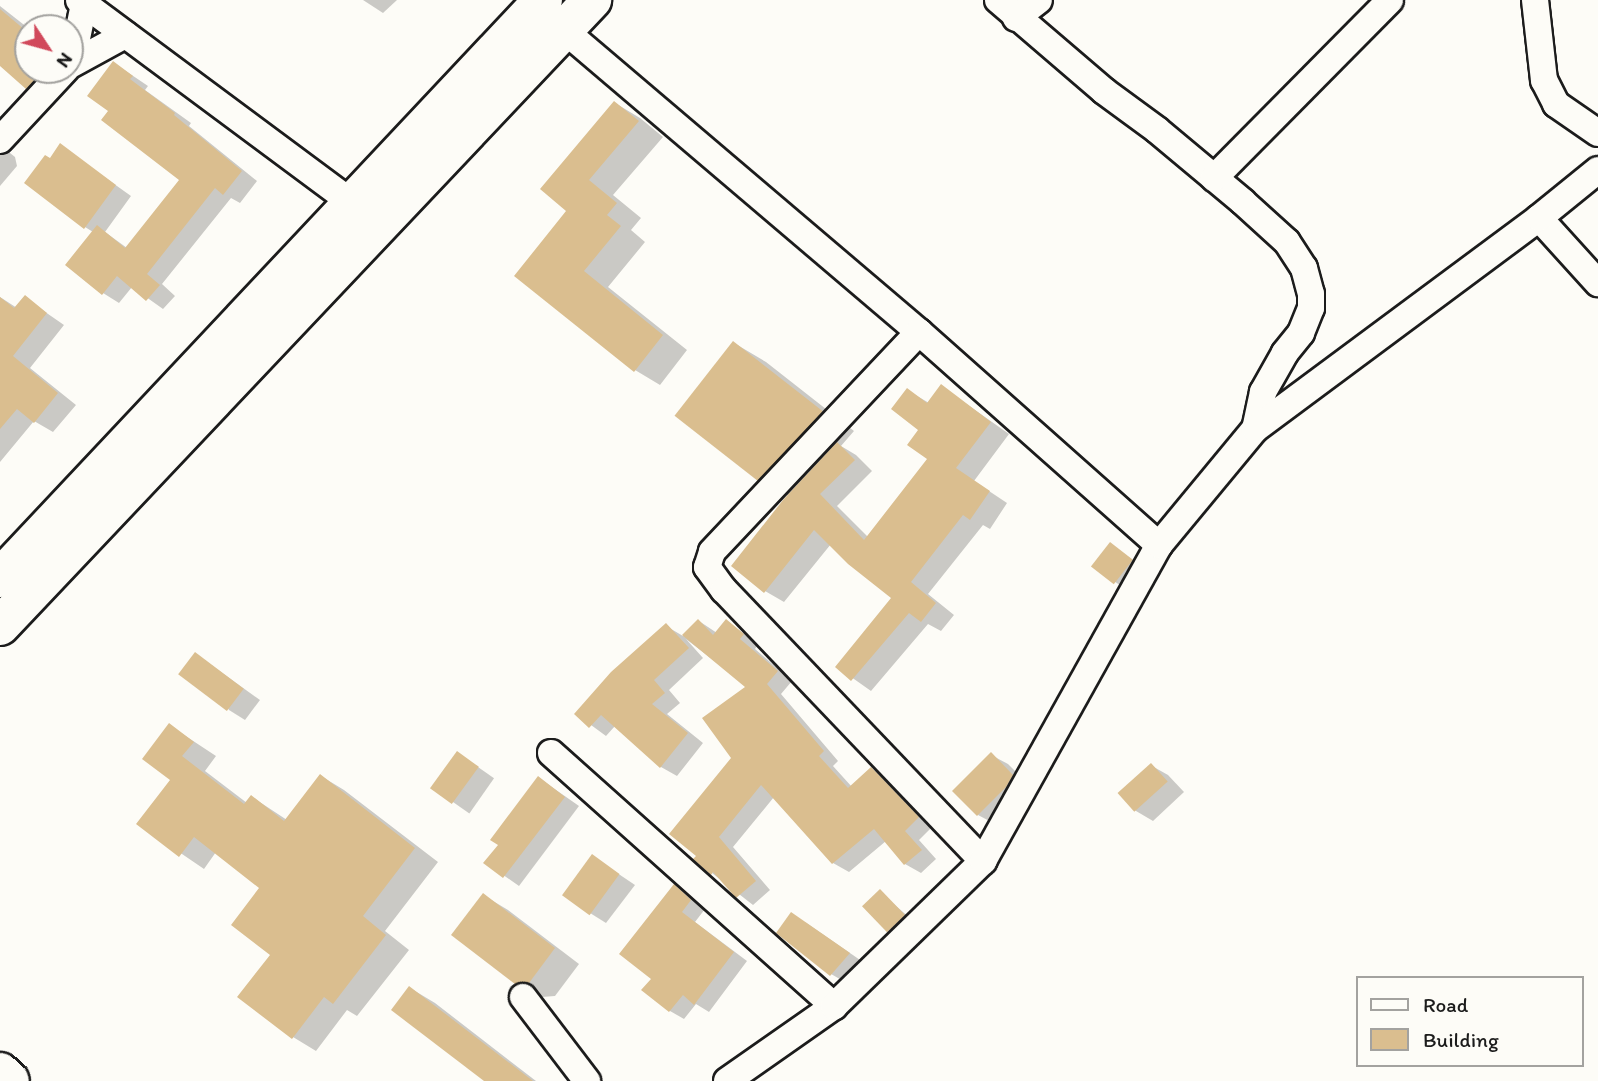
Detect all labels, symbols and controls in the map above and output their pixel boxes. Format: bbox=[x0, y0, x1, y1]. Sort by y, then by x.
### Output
north arrow bbox=[14, 14, 84, 84]
text: N bbox=[52, 49, 78, 72]
legend bbox=[1356, 976, 1584, 1067]
text: Road bbox=[1423, 992, 1468, 1017]
text: Building bbox=[1423, 1027, 1499, 1052]

